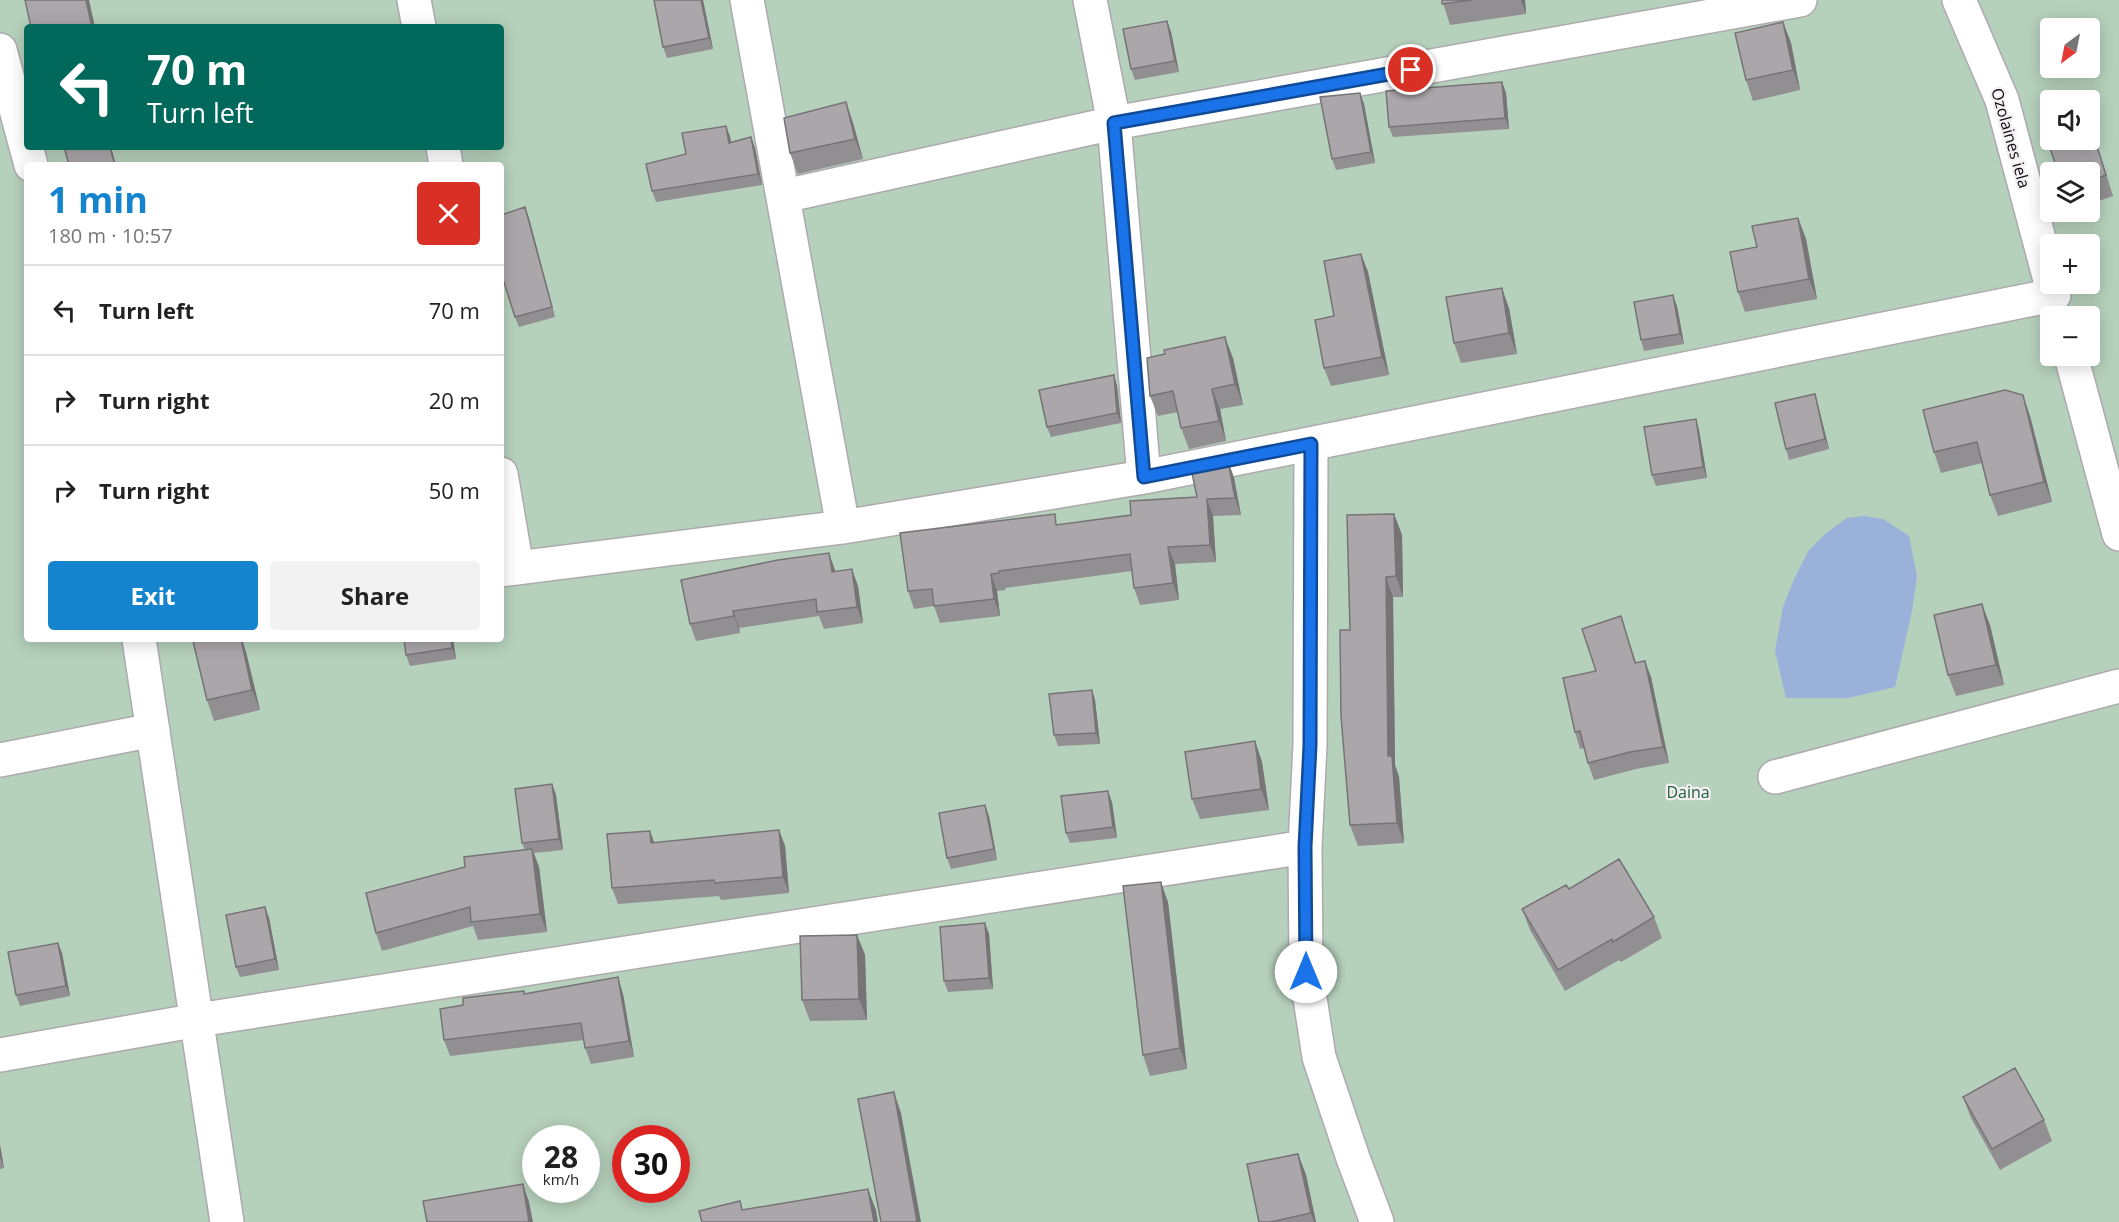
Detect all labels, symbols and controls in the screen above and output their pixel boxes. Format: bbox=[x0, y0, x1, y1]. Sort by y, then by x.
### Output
north arrow bbox=[2040, 18, 2100, 78]
map controls bbox=[2040, 18, 2100, 366]
text: 70 m bbox=[147, 40, 247, 97]
pin bbox=[1385, 44, 1436, 95]
icon: left bbox=[48, 48, 126, 126]
icon: arrive bbox=[1394, 53, 1427, 86]
street label: Ozolaines iela bbox=[1986, 85, 2036, 191]
button: sound bbox=[2040, 90, 2100, 150]
text: Turn left bbox=[147, 94, 254, 131]
button: layers bbox=[2040, 162, 2100, 222]
text: 1 min bbox=[48, 175, 148, 224]
button: close bbox=[417, 182, 480, 245]
text: 180 m · 10:57 bbox=[48, 222, 173, 249]
button: + bbox=[2040, 234, 2100, 294]
icon: left bbox=[48, 294, 81, 327]
text: Turn left bbox=[99, 295, 194, 325]
text: 70 m bbox=[429, 295, 480, 325]
button: − bbox=[2040, 306, 2100, 366]
icon: right bbox=[48, 384, 81, 417]
text: Turn right bbox=[99, 385, 210, 415]
text: 20 m bbox=[429, 385, 480, 415]
icon: right bbox=[48, 474, 81, 507]
text: Turn right bbox=[99, 475, 210, 505]
text: 50 m bbox=[429, 475, 480, 505]
button: Exit bbox=[48, 561, 258, 630]
button: Share bbox=[270, 561, 480, 630]
park label: Daina bbox=[1666, 781, 1710, 803]
position arrow bbox=[1274, 940, 1338, 1004]
speed limit sign: 30 bbox=[612, 1125, 690, 1203]
text: 28 bbox=[544, 1136, 578, 1177]
text: km/h bbox=[543, 1169, 579, 1189]

